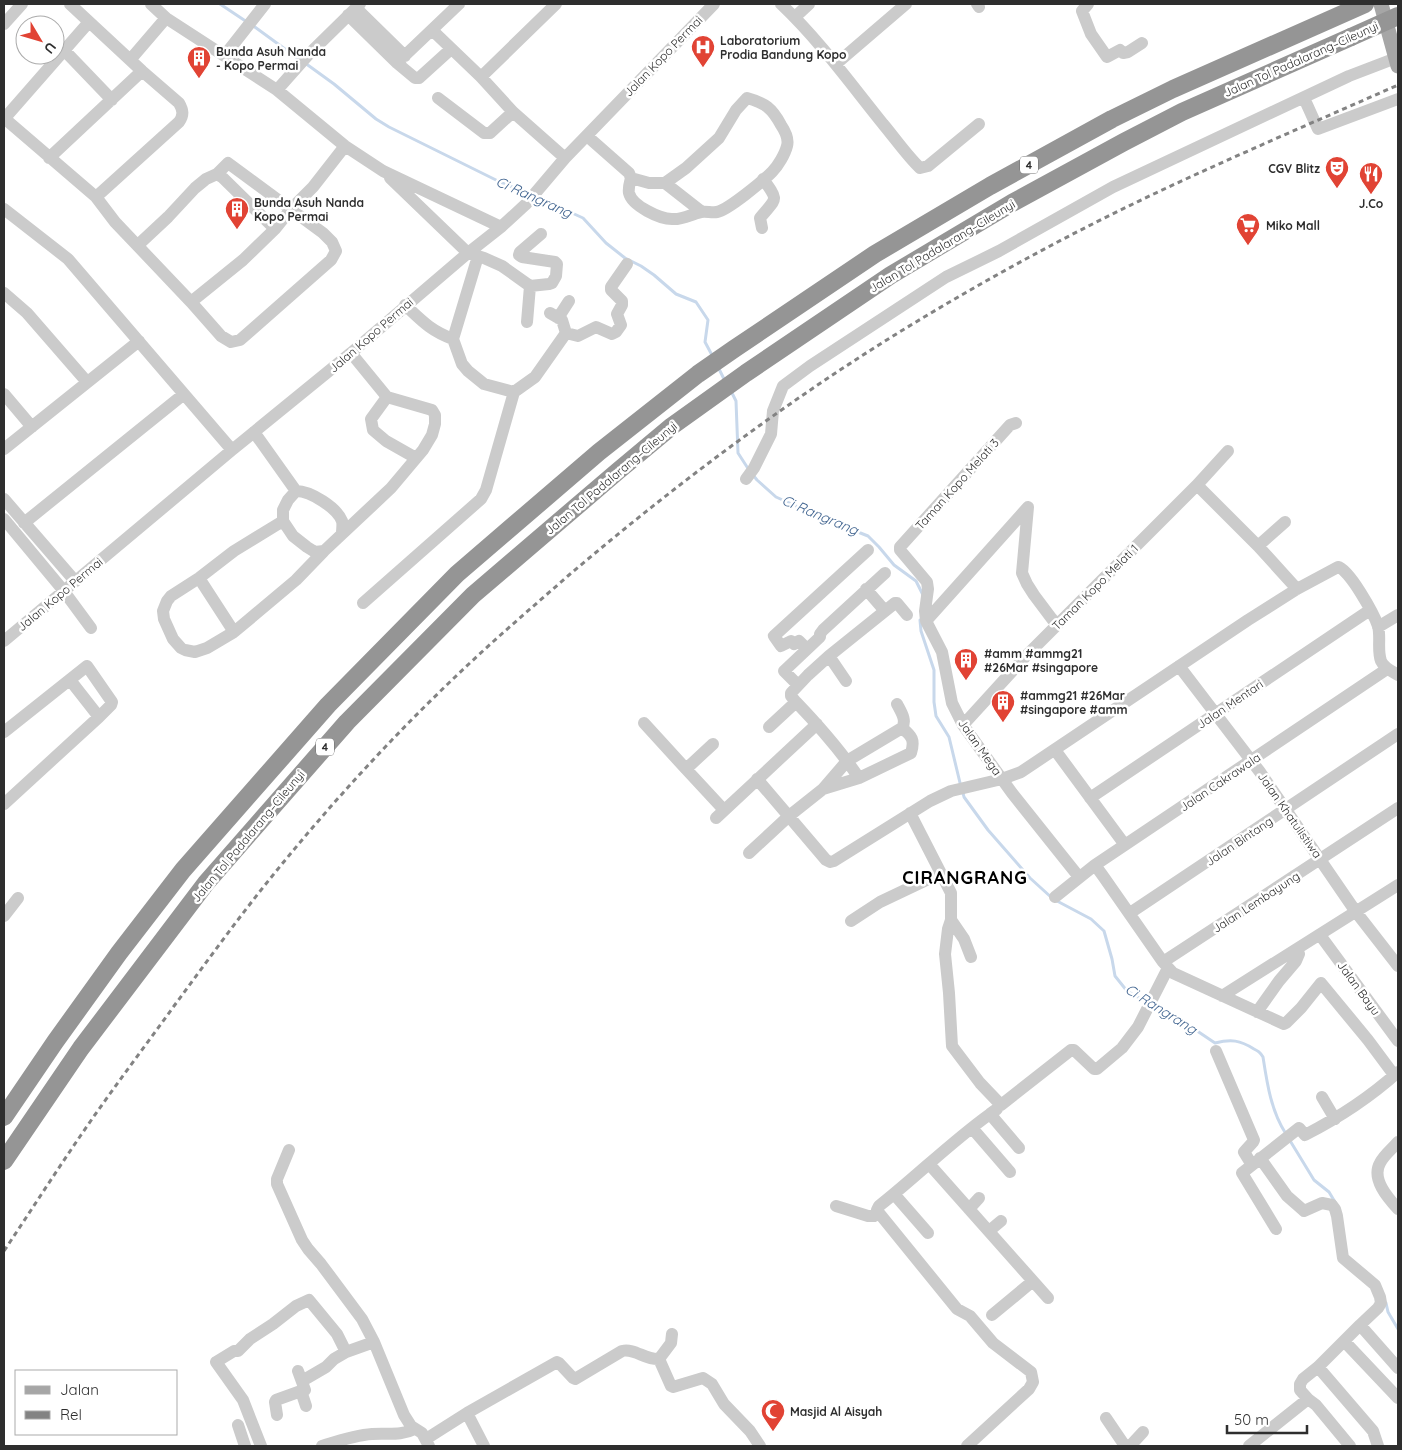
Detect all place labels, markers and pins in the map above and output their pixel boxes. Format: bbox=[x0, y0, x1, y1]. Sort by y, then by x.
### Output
place label: Laboratorium Prodia Bandung Kopo bbox=[720, 33, 847, 62]
hospital icon: Laboratorium Prodia Bandung Kopo bbox=[690, 34, 716, 68]
place label: Bunda Asuh Nanda - Kopo Permai bbox=[216, 44, 326, 73]
building icon: Bunda Asuh Nanda - Kopo Permai bbox=[186, 45, 212, 79]
theatre icon: CGV Blitz bbox=[1324, 155, 1350, 189]
place label: CGV Blitz bbox=[1268, 161, 1320, 176]
restaurant icon: J.Co bbox=[1358, 161, 1384, 195]
place label: Bunda Asuh Nanda Kopo Permai bbox=[254, 195, 364, 224]
building icon: Bunda Asuh Nanda Kopo Permai bbox=[224, 196, 250, 230]
place label: J.Co bbox=[1359, 196, 1384, 211]
supermarket icon: Miko Mall bbox=[1235, 212, 1261, 246]
place label: Miko Mall bbox=[1266, 218, 1320, 233]
place label: #amm #ammg21 #26Mar #singapore bbox=[984, 646, 1098, 675]
building icon: #amm #ammg21 #26Mar #singapore bbox=[953, 647, 979, 681]
place label: #ammg21 #26Mar #singapore #amm bbox=[1020, 688, 1128, 717]
building icon: #ammg21 #26Mar #singapore #amm bbox=[990, 689, 1016, 723]
mosque icon: Masjid Al Aisyah bbox=[760, 1398, 786, 1432]
place label: Masjid Al Aisyah bbox=[790, 1404, 882, 1419]

